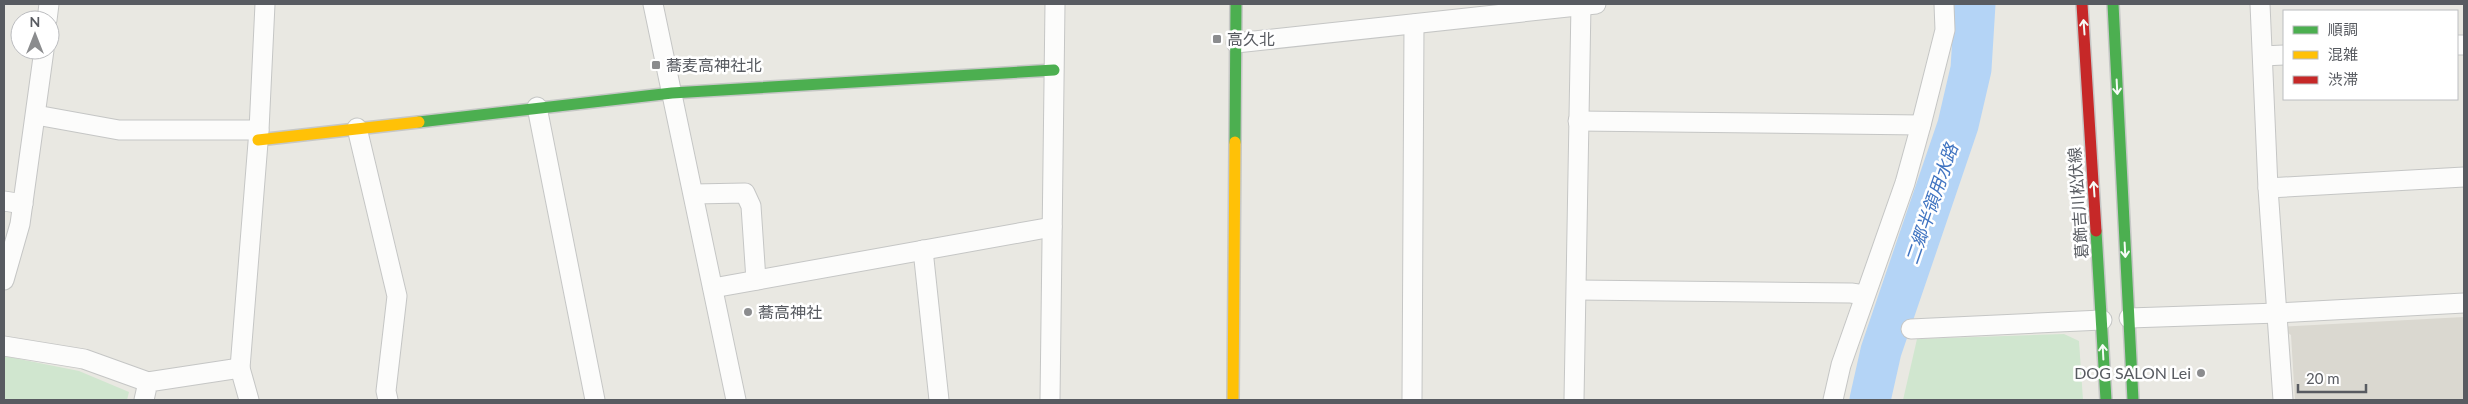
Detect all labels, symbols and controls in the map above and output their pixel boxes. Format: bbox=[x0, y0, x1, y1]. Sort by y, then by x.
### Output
north arrow bbox=[10, 10, 60, 60]
legend bbox=[2283, 10, 2458, 100]
text: N bbox=[30, 13, 40, 30]
one-way arrow bbox=[2079, 19, 2088, 35]
text: 順調 bbox=[2328, 20, 2358, 38]
place label: 高久北 bbox=[1227, 29, 1275, 48]
marker: 高久北 bbox=[1211, 33, 1223, 45]
text: 混雑 bbox=[2328, 45, 2358, 63]
place label: 蕎麦高神社北 bbox=[666, 55, 762, 74]
marker: 蕎麦高神社北 bbox=[650, 59, 662, 71]
text: 渋滞 bbox=[2328, 70, 2358, 88]
one-way arrow bbox=[2113, 79, 2122, 95]
water label: 二郷半領用水路 bbox=[1900, 139, 1963, 267]
street label: 葛飾吉川松伏線 bbox=[2064, 147, 2091, 260]
one-way arrow bbox=[2089, 182, 2098, 198]
one-way arrow bbox=[2121, 241, 2130, 257]
place label: 蕎高神社 bbox=[758, 302, 822, 321]
marker: 蕎高神社 bbox=[742, 306, 754, 318]
one-way arrow bbox=[2099, 344, 2108, 360]
scale bar bbox=[2298, 362, 2366, 394]
place label: DOG SALON Lei bbox=[2074, 363, 2191, 382]
marker: DOG SALON Lei bbox=[2195, 367, 2207, 379]
text: 20 m bbox=[2306, 369, 2340, 387]

